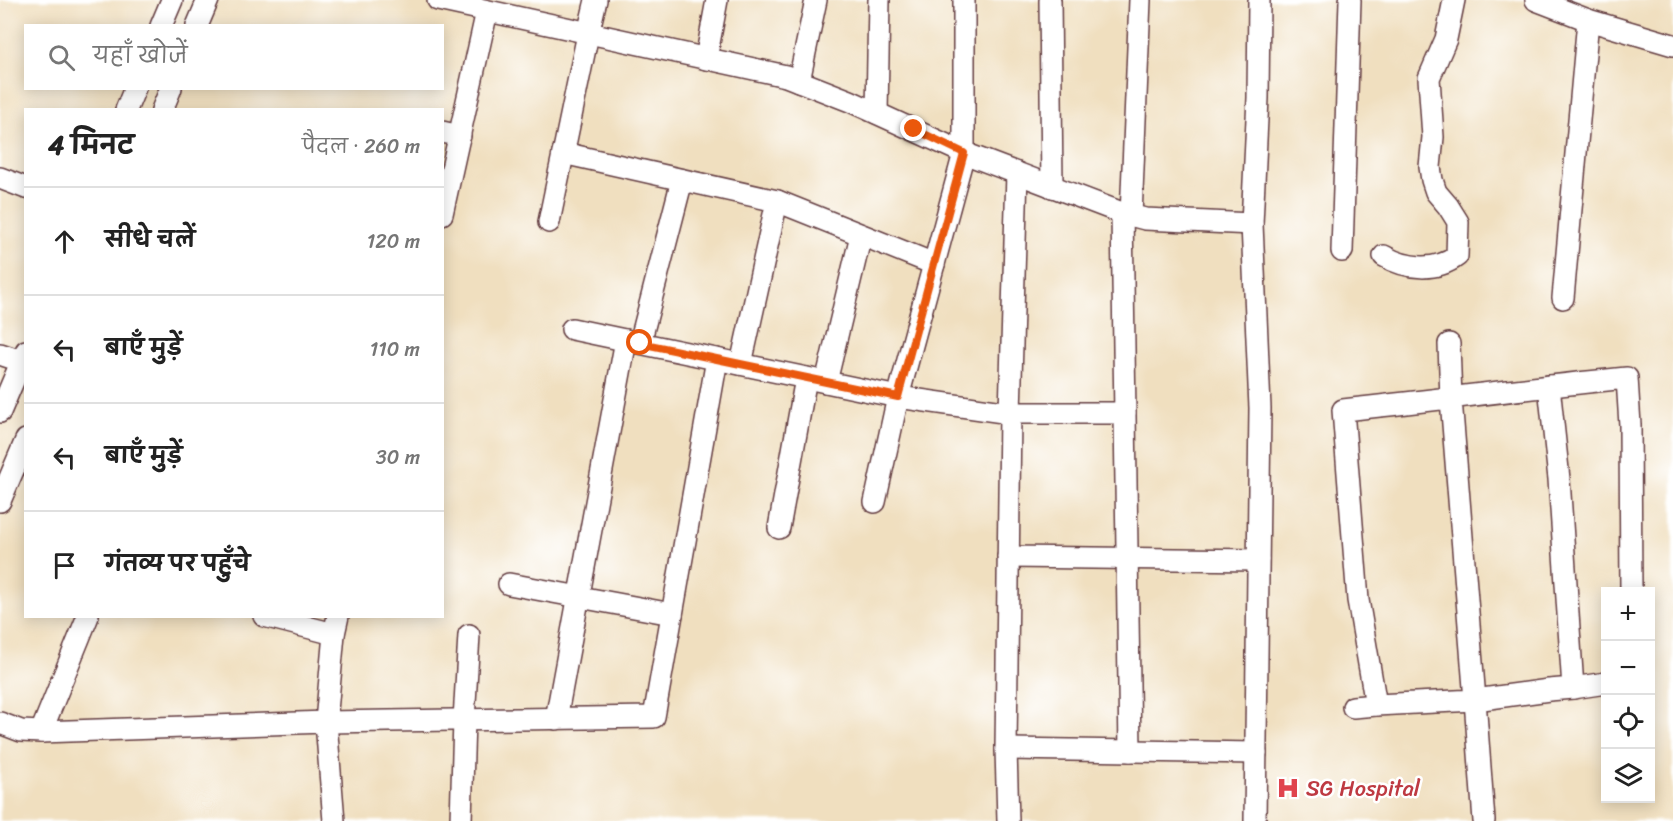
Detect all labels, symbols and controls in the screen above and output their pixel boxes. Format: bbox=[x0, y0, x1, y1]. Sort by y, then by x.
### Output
search box bbox=[24, 24, 444, 90]
text: यहाँ खोजें bbox=[93, 36, 188, 75]
icon: search bbox=[45, 41, 78, 74]
route end bbox=[900, 115, 926, 141]
text: 4 मिनट bbox=[48, 122, 134, 168]
text: पैदल · 260 m bbox=[302, 129, 420, 164]
text: सीधे चलें bbox=[105, 220, 195, 259]
text: 120 m bbox=[367, 224, 420, 259]
icon: ahead bbox=[48, 225, 81, 258]
text: बाएँ मुड़ें bbox=[105, 328, 182, 367]
route start bbox=[626, 329, 652, 355]
text: 110 m bbox=[370, 332, 420, 367]
icon: left bbox=[48, 333, 81, 366]
text: बाएँ मुड़ें bbox=[105, 436, 182, 475]
text: 30 m bbox=[376, 440, 420, 475]
icon: left bbox=[48, 441, 81, 474]
text: गंतव्य पर पहुँचे bbox=[105, 544, 250, 583]
icon: arrive bbox=[48, 549, 81, 582]
map controls bbox=[1601, 587, 1655, 803]
button: + bbox=[1601, 587, 1655, 641]
button: − bbox=[1601, 641, 1655, 695]
button: locate bbox=[1601, 695, 1655, 749]
button: layers bbox=[1601, 749, 1655, 803]
place label: SG Hospital bbox=[1306, 769, 1421, 808]
hospital icon: SG Hospital bbox=[1275, 775, 1301, 801]

